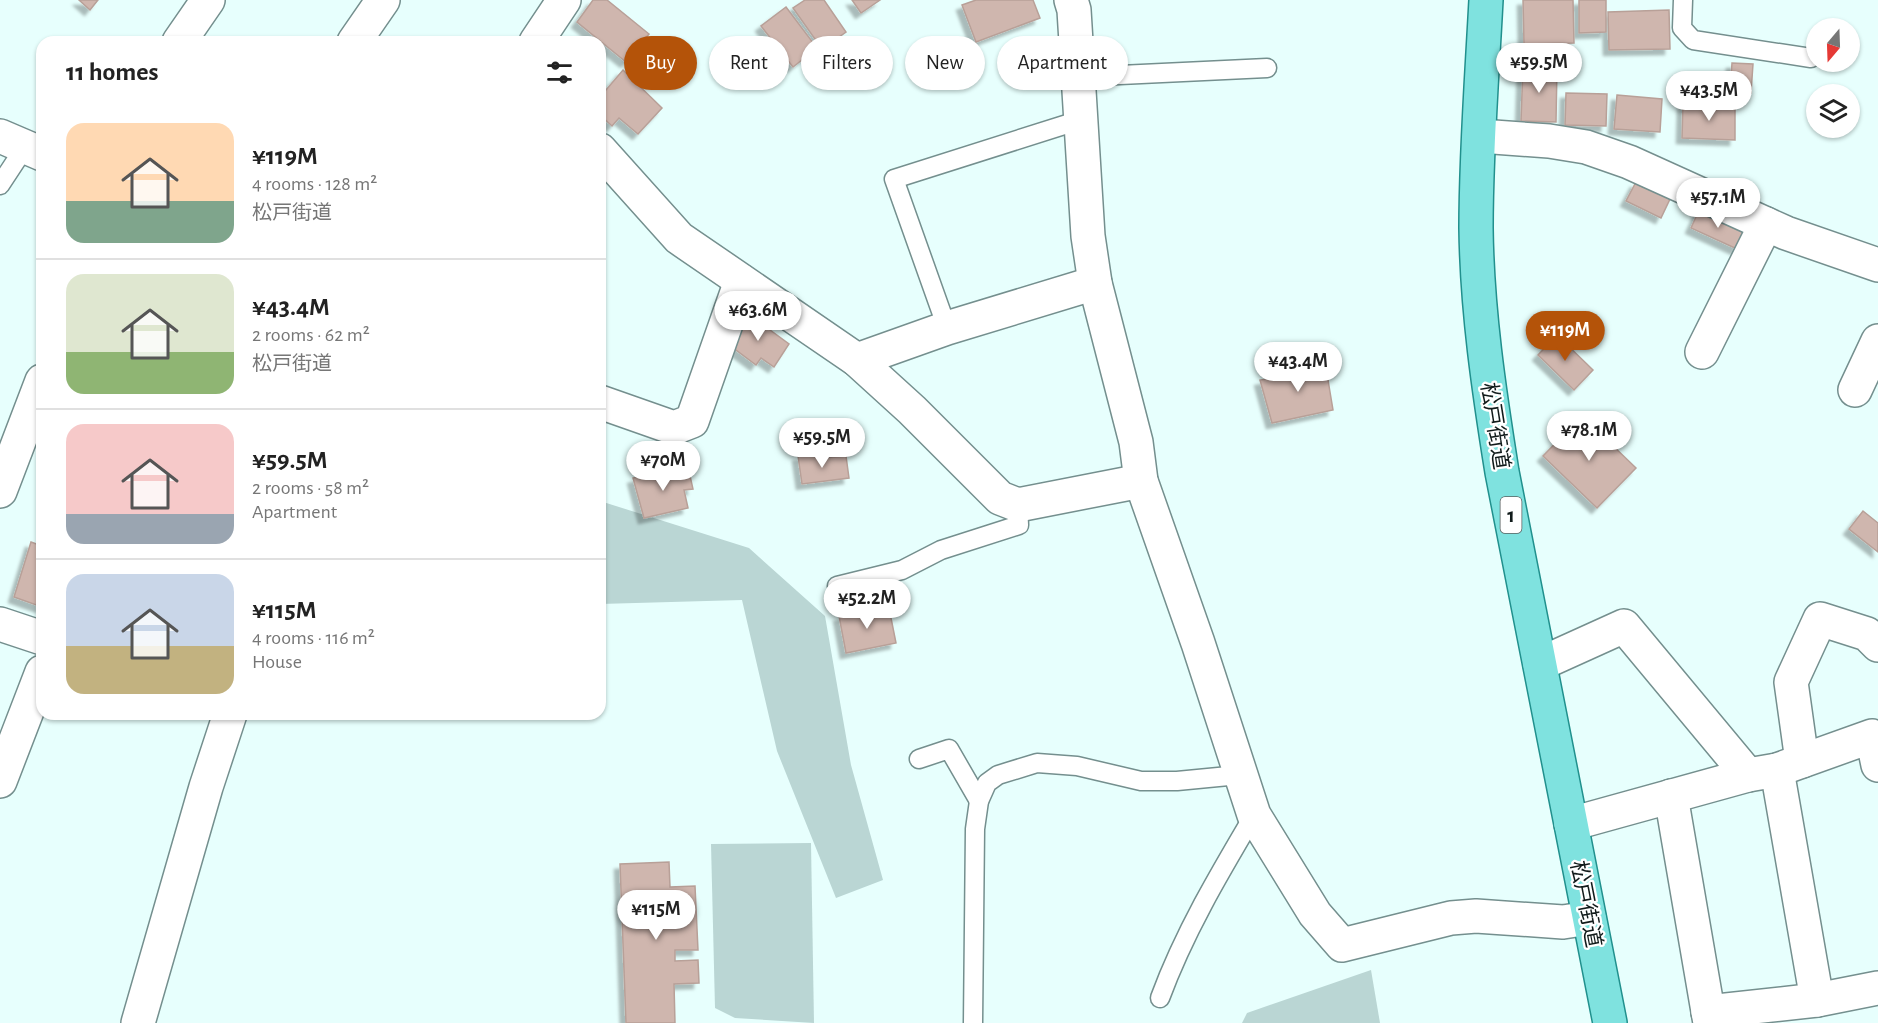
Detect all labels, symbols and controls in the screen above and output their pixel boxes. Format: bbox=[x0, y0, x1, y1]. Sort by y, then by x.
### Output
north arrow bbox=[1806, 18, 1860, 72]
map controls bbox=[1806, 18, 1860, 138]
chip: Buy bbox=[624, 36, 697, 90]
chip: Rent bbox=[709, 36, 789, 90]
chip: Filters bbox=[801, 36, 893, 90]
chip: New bbox=[905, 36, 985, 90]
chip: Apartment bbox=[997, 36, 1128, 90]
pin: ¥59.5M bbox=[1490, 43, 1588, 94]
text: ¥59.5M bbox=[1510, 52, 1568, 72]
icon: filters bbox=[543, 56, 576, 89]
text: 11 homes bbox=[66, 59, 158, 85]
pin: ¥43.5M bbox=[1660, 71, 1758, 122]
text: ¥43.5M bbox=[1680, 80, 1738, 100]
button: layers bbox=[1806, 84, 1860, 138]
text: ¥119M bbox=[252, 143, 318, 169]
icon: home bbox=[114, 147, 186, 219]
text: 4 rooms · 128 m² bbox=[252, 174, 377, 194]
pin: ¥57.1M bbox=[1669, 178, 1767, 229]
text: ¥57.1M bbox=[1690, 187, 1746, 207]
text: 松戸街道 bbox=[252, 203, 332, 223]
pin: ¥63.6M bbox=[709, 291, 807, 342]
text: ¥43.4M bbox=[252, 294, 330, 320]
icon: home bbox=[114, 298, 186, 370]
text: ¥63.6M bbox=[729, 300, 787, 320]
pin: ¥119M bbox=[1523, 311, 1607, 362]
text: ¥119M bbox=[1540, 320, 1590, 340]
text: 2 rooms · 62 m² bbox=[252, 325, 370, 345]
pin: ¥43.4M bbox=[1249, 342, 1347, 393]
text: ¥43.4M bbox=[1268, 351, 1328, 371]
text: 松戸街道 bbox=[252, 354, 332, 374]
street label: 松戸街道 bbox=[1477, 381, 1514, 471]
pin: ¥78.1M bbox=[1540, 411, 1638, 462]
pin: ¥59.5M bbox=[773, 418, 871, 469]
text: ¥78.1M bbox=[1561, 420, 1617, 440]
text: ¥59.5M bbox=[793, 427, 851, 447]
pin: ¥70M bbox=[627, 441, 699, 492]
text: ¥59.5M bbox=[252, 447, 327, 473]
icon: home bbox=[114, 448, 186, 520]
text: ¥70M bbox=[640, 450, 686, 470]
text: 2 rooms · 58 m² bbox=[252, 478, 369, 498]
road number: 1 bbox=[1500, 497, 1522, 533]
text: Apartment bbox=[252, 502, 337, 522]
pin: ¥52.2M bbox=[818, 579, 916, 630]
text: ¥52.2M bbox=[838, 588, 896, 608]
text: ¥115M bbox=[252, 597, 316, 623]
icon: home bbox=[114, 598, 186, 670]
text: 4 rooms · 116 m² bbox=[252, 628, 375, 648]
text: House bbox=[252, 652, 302, 672]
street label: 松戸街道 bbox=[1567, 859, 1606, 949]
pin: ¥115M bbox=[614, 890, 698, 941]
text: ¥115M bbox=[631, 899, 681, 919]

